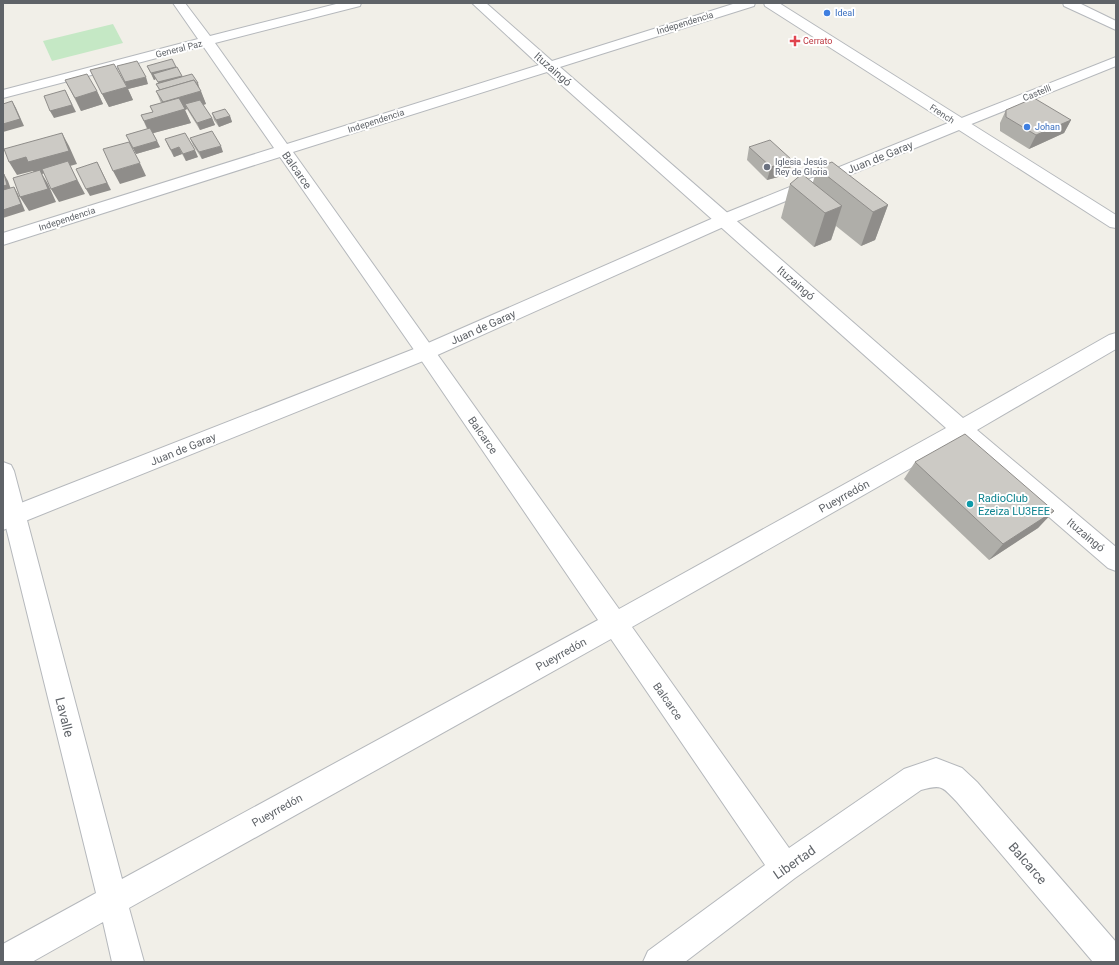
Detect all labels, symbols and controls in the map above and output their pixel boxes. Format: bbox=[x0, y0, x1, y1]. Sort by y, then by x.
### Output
marker: Ideal bbox=[822, 8, 832, 18]
place label: Ideal bbox=[835, 8, 854, 18]
street label: Independencia bbox=[655, 10, 715, 36]
marker: Cerrato bbox=[790, 36, 800, 46]
place label: Cerrato bbox=[803, 36, 832, 46]
street label: General Paz bbox=[155, 38, 204, 60]
street label: Ituzaingó bbox=[531, 50, 574, 89]
street label: Castelli bbox=[1021, 83, 1053, 103]
street label: French bbox=[928, 102, 956, 126]
street label: Independencia bbox=[347, 107, 406, 135]
marker: Johan bbox=[1022, 122, 1032, 132]
place label: Johan bbox=[1035, 122, 1060, 132]
street label: Juan de Garay bbox=[845, 138, 916, 177]
street label: Balcarce bbox=[279, 149, 314, 192]
place label: Iglesia Jesús Rey de Gloria bbox=[775, 157, 828, 177]
marker: Iglesia Jesús Rey de Gloria bbox=[762, 162, 772, 172]
street label: Independencia bbox=[38, 205, 97, 233]
street label: Ituzaingó bbox=[774, 264, 817, 303]
street label: Juan de Garay bbox=[449, 307, 518, 348]
street label: Balcarce bbox=[465, 414, 500, 457]
street label: Juan de Garay bbox=[148, 430, 219, 469]
street label: Pueyrredón bbox=[817, 477, 872, 516]
place label: RadioClub Ezeiza LU3EEE bbox=[978, 492, 1050, 518]
marker: RadioClub Ezeiza LU3EEE bbox=[965, 499, 975, 509]
street label: Ituzaingó bbox=[1064, 516, 1107, 555]
street label: Pueyrredón bbox=[534, 635, 589, 674]
street label: Balcarce bbox=[650, 680, 685, 723]
street label: Lavalle bbox=[52, 696, 77, 739]
street label: Pueyrredón bbox=[250, 791, 305, 830]
street label: Balcarce bbox=[1005, 839, 1050, 887]
street label: Libertad bbox=[770, 843, 818, 882]

